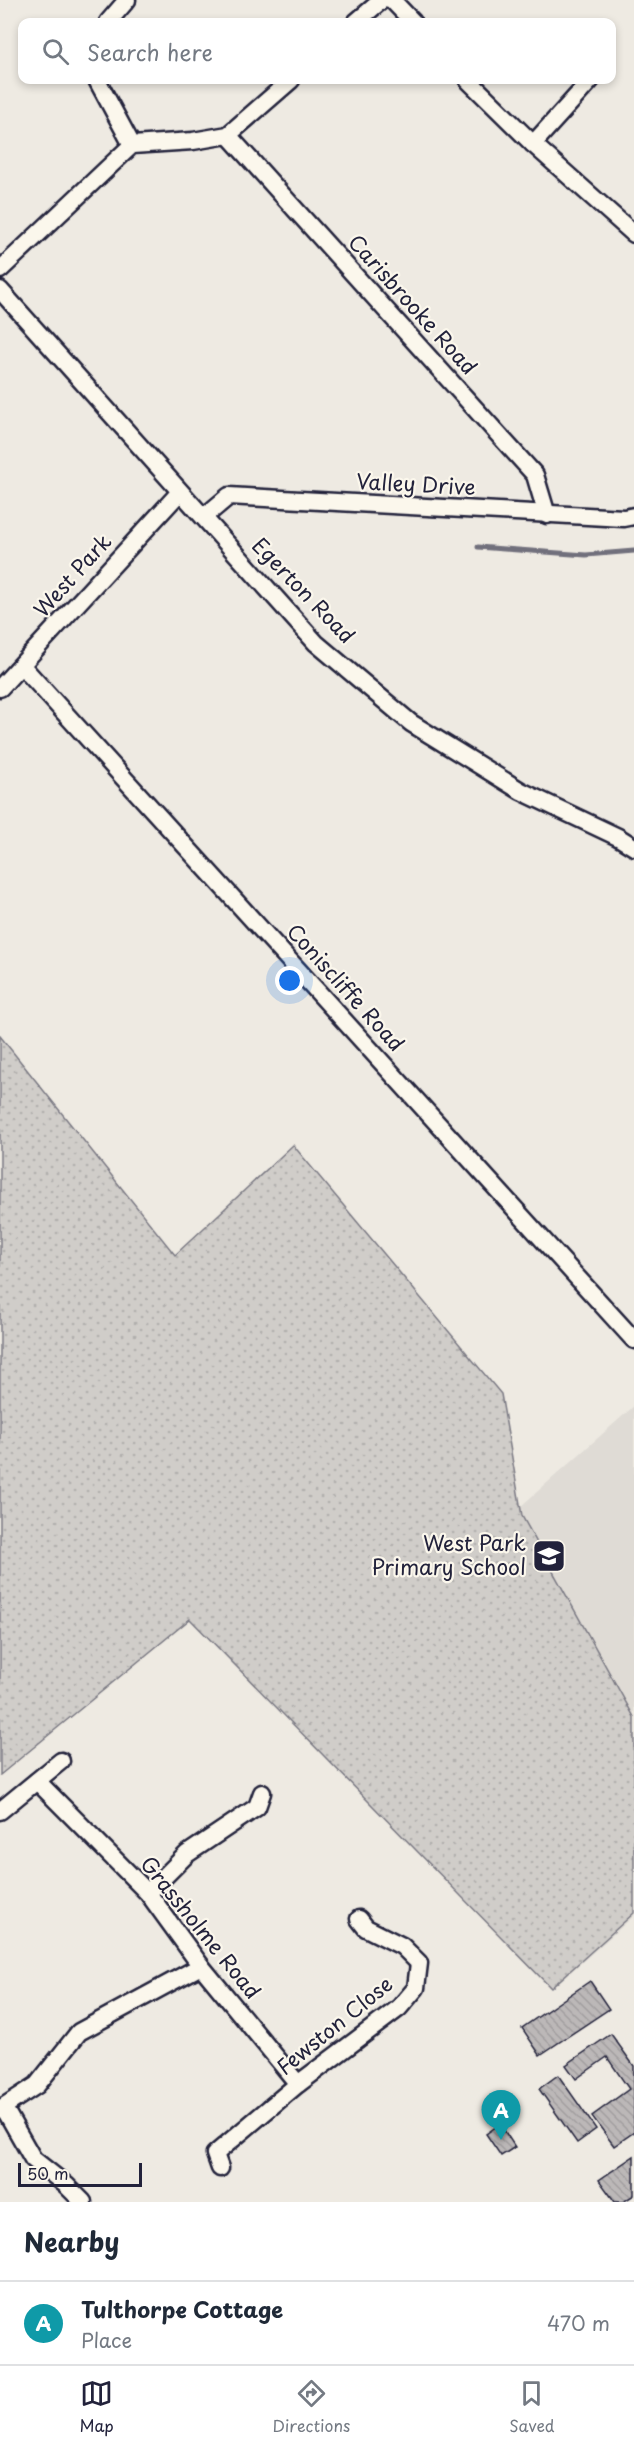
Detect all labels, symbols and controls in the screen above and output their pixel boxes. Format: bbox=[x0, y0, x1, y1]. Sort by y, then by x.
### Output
search box bbox=[18, 18, 616, 84]
icon: search bbox=[39, 35, 72, 68]
text: Search here bbox=[87, 35, 213, 68]
street label: Carisbrooke Road bbox=[341, 226, 486, 381]
street label: Valley Drive bbox=[356, 464, 477, 502]
street label: West Park bbox=[25, 526, 118, 624]
street label: Egerton Road bbox=[246, 529, 363, 650]
street label: Coniscliffe Road bbox=[280, 915, 413, 1058]
your location bbox=[275, 966, 304, 995]
place label: West Park Primary School bbox=[371, 1526, 526, 1582]
school or university icon: West Park Primary School bbox=[531, 1538, 567, 1574]
street label: Grassholme Road bbox=[134, 1848, 269, 2005]
street label: Fewston Close bbox=[269, 1967, 399, 2081]
pin: A bbox=[482, 2090, 520, 2140]
scale bar bbox=[18, 2160, 142, 2188]
text: 50 m bbox=[27, 2161, 68, 2185]
text: Nearby bbox=[24, 2222, 119, 2261]
text: Tulthorpe Cottage bbox=[81, 2292, 283, 2325]
text: A bbox=[36, 2308, 51, 2338]
text: 470 m bbox=[547, 2308, 610, 2338]
text: Place bbox=[81, 2325, 132, 2355]
tab: Map bbox=[79, 2377, 114, 2437]
tab: Directions bbox=[272, 2377, 350, 2437]
tab: Saved bbox=[509, 2377, 555, 2437]

